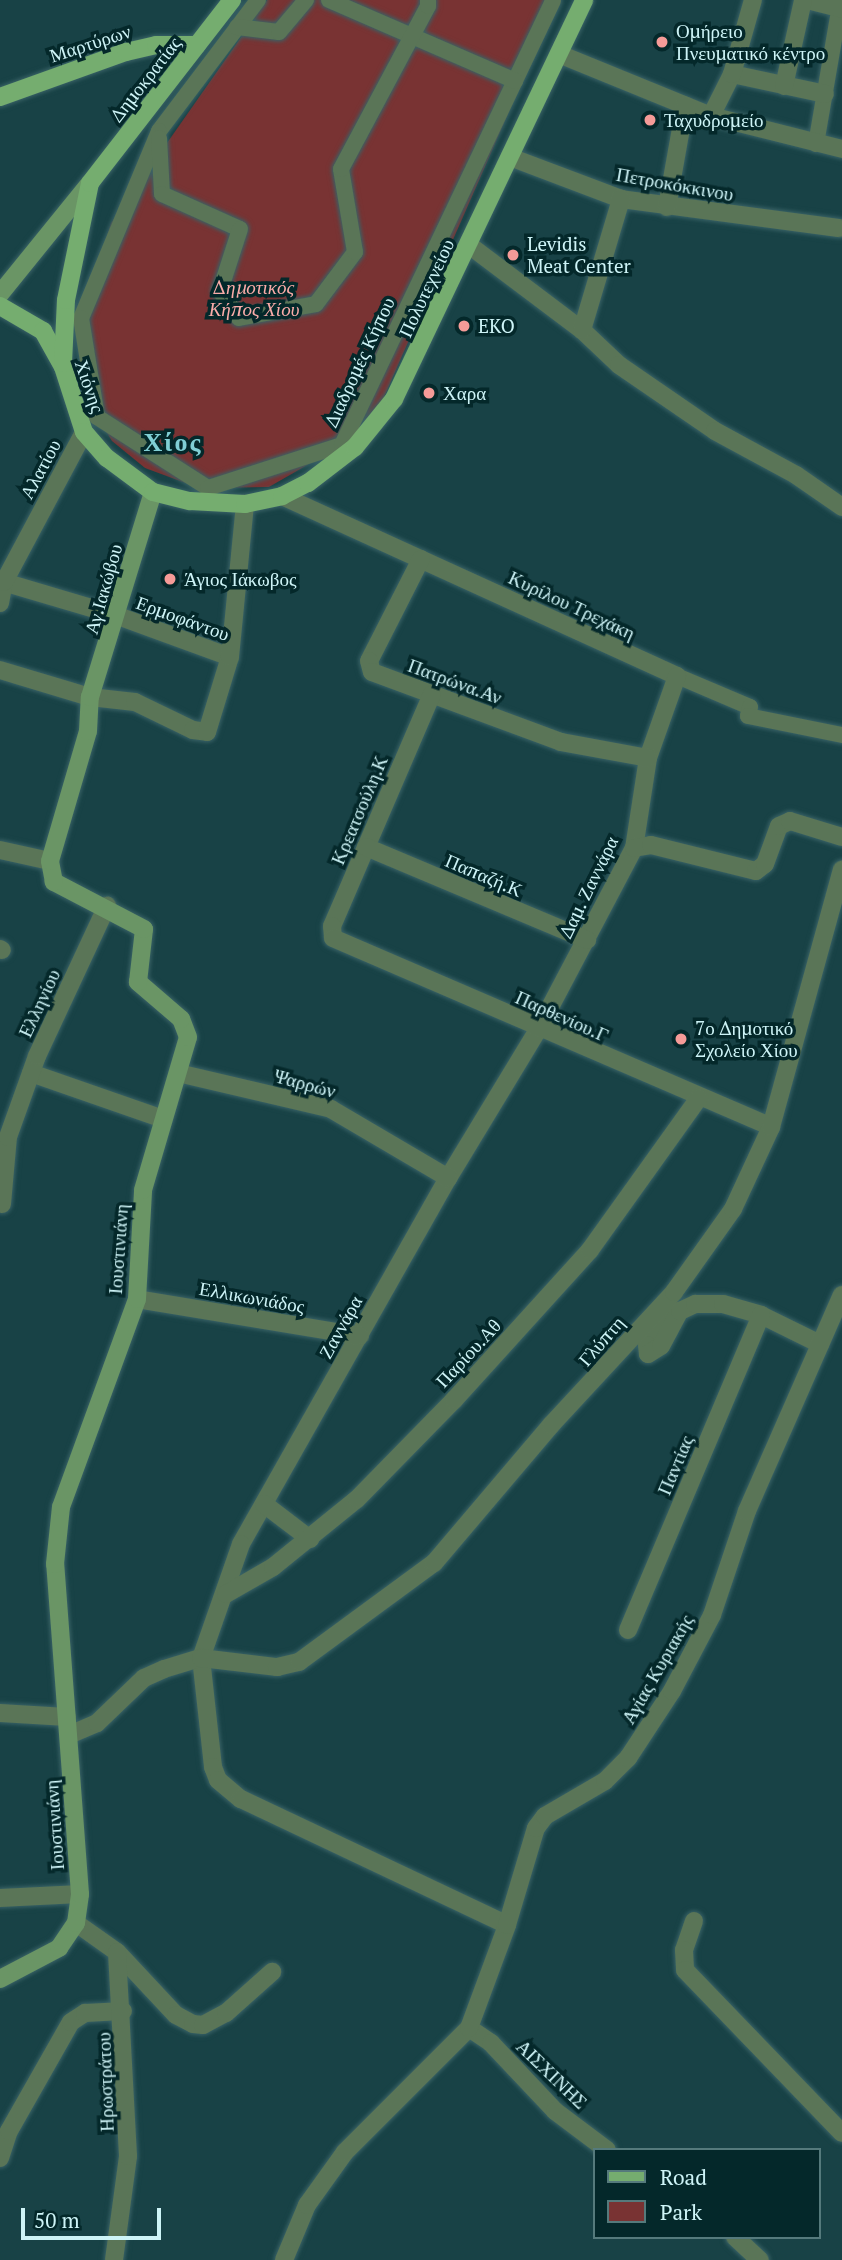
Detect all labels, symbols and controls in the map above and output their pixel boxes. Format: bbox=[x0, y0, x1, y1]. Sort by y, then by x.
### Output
street label: Μαρτύρων bbox=[47, 19, 133, 67]
place label: Ομήρειο Πνευματικό κέντρο bbox=[676, 20, 825, 64]
street label: Δημοκρατίας bbox=[105, 32, 185, 126]
marker: Ομήρειο Πνευματικό κέντρο bbox=[654, 34, 670, 50]
place label: Ταχυδρομείο bbox=[664, 109, 764, 131]
marker: Ταχυδρομείο bbox=[642, 112, 658, 128]
street label: Πετροκόκκινου bbox=[615, 162, 735, 206]
place label: Levidis Meat Center bbox=[527, 233, 631, 277]
street label: Πολυτεχνείου bbox=[393, 235, 459, 341]
marker: Levidis Meat Center bbox=[505, 247, 521, 263]
park label: Δημοτικός Κήπος Χίου bbox=[209, 276, 299, 320]
street label: Διαδρομές Κήπου bbox=[319, 293, 399, 431]
place label: EKO bbox=[478, 315, 515, 337]
marker: EKO bbox=[456, 318, 472, 334]
street label: Χιόνης bbox=[70, 357, 110, 415]
place label: Χαρα bbox=[443, 382, 486, 404]
marker: Χαρα bbox=[421, 385, 437, 401]
district label: Χίος bbox=[144, 426, 202, 458]
street label: Αλατίου bbox=[15, 435, 65, 503]
street label: Αγ.Ιακώβου bbox=[79, 541, 127, 637]
street label: Κυρίλου Τρεχάκη bbox=[505, 566, 639, 644]
place label: Άγιος Ιάκωβος bbox=[184, 568, 296, 590]
marker: Άγιος Ιάκωβος bbox=[162, 571, 178, 587]
street label: Ερμοφάντου bbox=[133, 591, 233, 645]
street label: Πατρώνα.Αν bbox=[405, 654, 505, 708]
street label: Κρεατσούλη.Κ bbox=[326, 752, 392, 868]
street label: Δαμ. Ζαννάρα bbox=[553, 832, 623, 942]
street label: Παπαζή.Κ bbox=[442, 849, 526, 901]
street label: Ελληνίου bbox=[13, 965, 65, 1041]
street label: Παρθενίου.Γ bbox=[512, 985, 612, 1047]
place label: 7ο Δημοτικό Σχολείο Χίου bbox=[695, 1017, 798, 1061]
marker: 7ο Δημοτικό Σχολείο Χίου bbox=[673, 1031, 689, 1047]
street label: Ψαρρών bbox=[272, 1064, 338, 1102]
street label: Ιουστινιάνη bbox=[103, 1203, 133, 1295]
street label: Ελλικωνιάδος bbox=[198, 1277, 306, 1317]
street label: Ζαννάρα bbox=[314, 1292, 366, 1362]
street label: Γλύπτη bbox=[573, 1311, 629, 1371]
street label: Παρίου.Αθ bbox=[431, 1314, 505, 1392]
street label: Παντίας bbox=[652, 1432, 698, 1498]
street label: Αγίας Κυριακής bbox=[616, 1610, 698, 1728]
street label: Ιουστινιάνη bbox=[39, 1779, 69, 1871]
street label: Ηρωστράτου bbox=[92, 2032, 118, 2132]
street label: ΑΙΣΧΙΝΗΣ bbox=[512, 2035, 592, 2113]
legend bbox=[594, 2148, 821, 2239]
text: Road bbox=[660, 2163, 707, 2191]
scale bar bbox=[24, 2194, 164, 2238]
text: Park bbox=[660, 2198, 702, 2226]
text: 50 m bbox=[34, 2206, 80, 2234]

